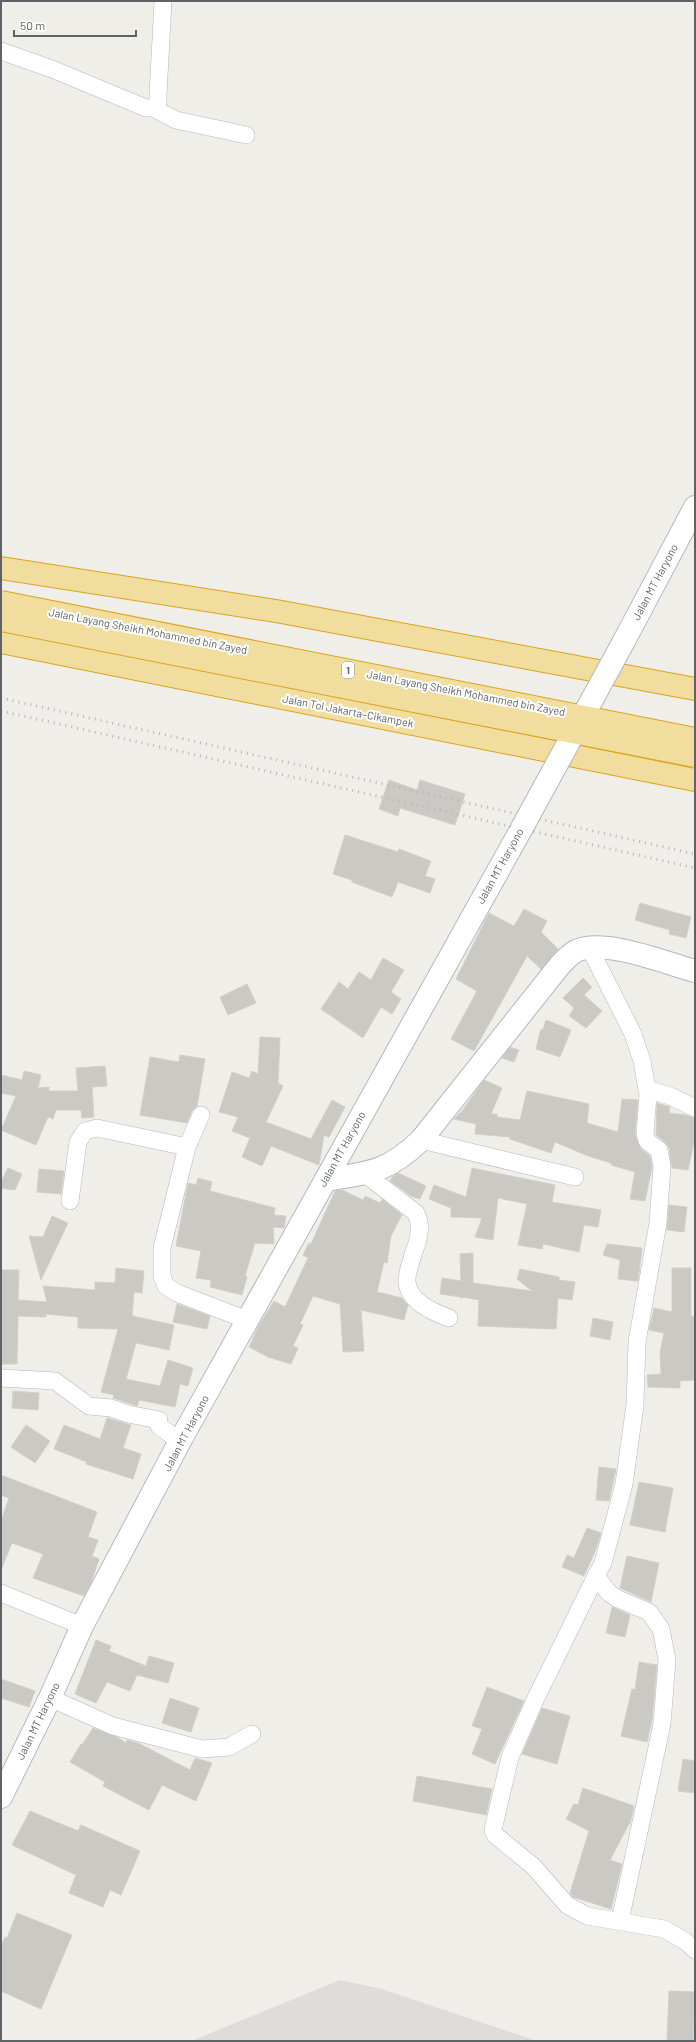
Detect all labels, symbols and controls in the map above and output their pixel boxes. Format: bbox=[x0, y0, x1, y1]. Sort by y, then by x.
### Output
scale bar bbox=[14, 12, 136, 38]
text: 50 m bbox=[20, 18, 45, 32]
street label: Jalan MT Haryono bbox=[629, 541, 680, 622]
street label: Jalan Layang Sheikh Mohammed bin Zayed bbox=[48, 605, 249, 656]
road number: 1 bbox=[342, 662, 354, 678]
street label: Jalan Layang Sheikh Mohammed bin Zayed bbox=[366, 667, 567, 718]
street label: Jalan Tol Jakarta–Cikampek bbox=[281, 691, 415, 730]
street label: Jalan MT Haryono bbox=[473, 826, 526, 906]
street label: Jalan MT Haryono bbox=[315, 1109, 368, 1189]
street label: Jalan MT Haryono bbox=[160, 1392, 211, 1473]
street label: Jalan MT Haryono bbox=[13, 1680, 62, 1762]

